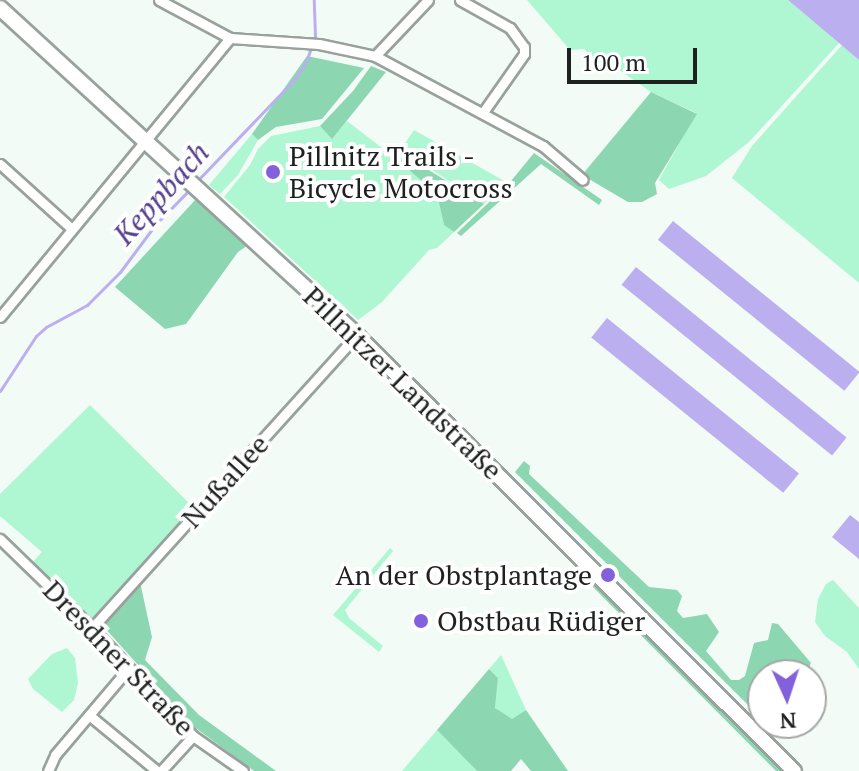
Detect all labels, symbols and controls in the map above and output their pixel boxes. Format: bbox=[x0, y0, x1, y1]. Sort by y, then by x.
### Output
scale bar bbox=[571, 32, 701, 82]
text: 100 m bbox=[581, 46, 646, 78]
water label: Keppbach bbox=[106, 134, 216, 252]
place label: Pillnitz Trails - Bicycle Motocross bbox=[289, 139, 513, 205]
marker: Pillnitz Trails - Bicycle Motocross bbox=[264, 163, 282, 181]
street label: Pillnitzer Landstraße bbox=[297, 279, 509, 487]
street label: Nußallee bbox=[175, 428, 275, 534]
place label: An der Obstplantage bbox=[335, 558, 592, 592]
marker: An der Obstplantage bbox=[599, 566, 617, 584]
street label: Dresdner Straße bbox=[36, 573, 202, 743]
place label: Obstbau Rüdiger bbox=[437, 604, 645, 638]
marker: Obstbau Rüdiger bbox=[412, 612, 430, 630]
north arrow bbox=[747, 659, 827, 739]
text: N bbox=[779, 707, 797, 736]

